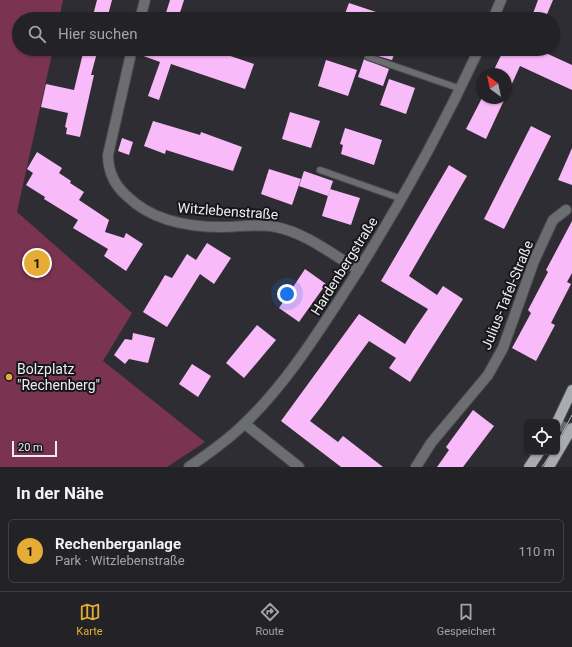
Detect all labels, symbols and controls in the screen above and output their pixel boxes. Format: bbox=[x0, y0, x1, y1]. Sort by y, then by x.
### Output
search box bbox=[12, 12, 560, 56]
icon: search bbox=[26, 23, 48, 45]
text: Hier suchen bbox=[58, 25, 137, 43]
north arrow bbox=[476, 68, 512, 104]
street label: Witzlebenstraße bbox=[177, 200, 279, 222]
street label: Hardenbergstraße bbox=[307, 214, 381, 318]
street label: Julius-Tafel-Straße bbox=[478, 238, 536, 352]
pin: 1 bbox=[24, 248, 50, 278]
your location bbox=[277, 284, 297, 304]
place label: Bolzplatz "Rechenberg" bbox=[17, 361, 100, 393]
marker: Bolzplatz "Rechenberg" bbox=[4, 372, 14, 382]
map controls bbox=[524, 419, 560, 455]
button: locate bbox=[524, 419, 560, 455]
scale bar bbox=[12, 439, 57, 458]
text: 20 m bbox=[18, 441, 43, 454]
text: In der Nähe bbox=[16, 483, 104, 503]
text: Rechenberganlage bbox=[55, 535, 181, 553]
text: 1 bbox=[26, 544, 34, 559]
text: 110 m bbox=[518, 544, 555, 559]
text: Park · Witzlebenstraße bbox=[55, 553, 185, 568]
tab: Karte bbox=[76, 601, 103, 638]
tab: Route bbox=[255, 601, 284, 638]
tab: Gespeichert bbox=[437, 601, 496, 638]

